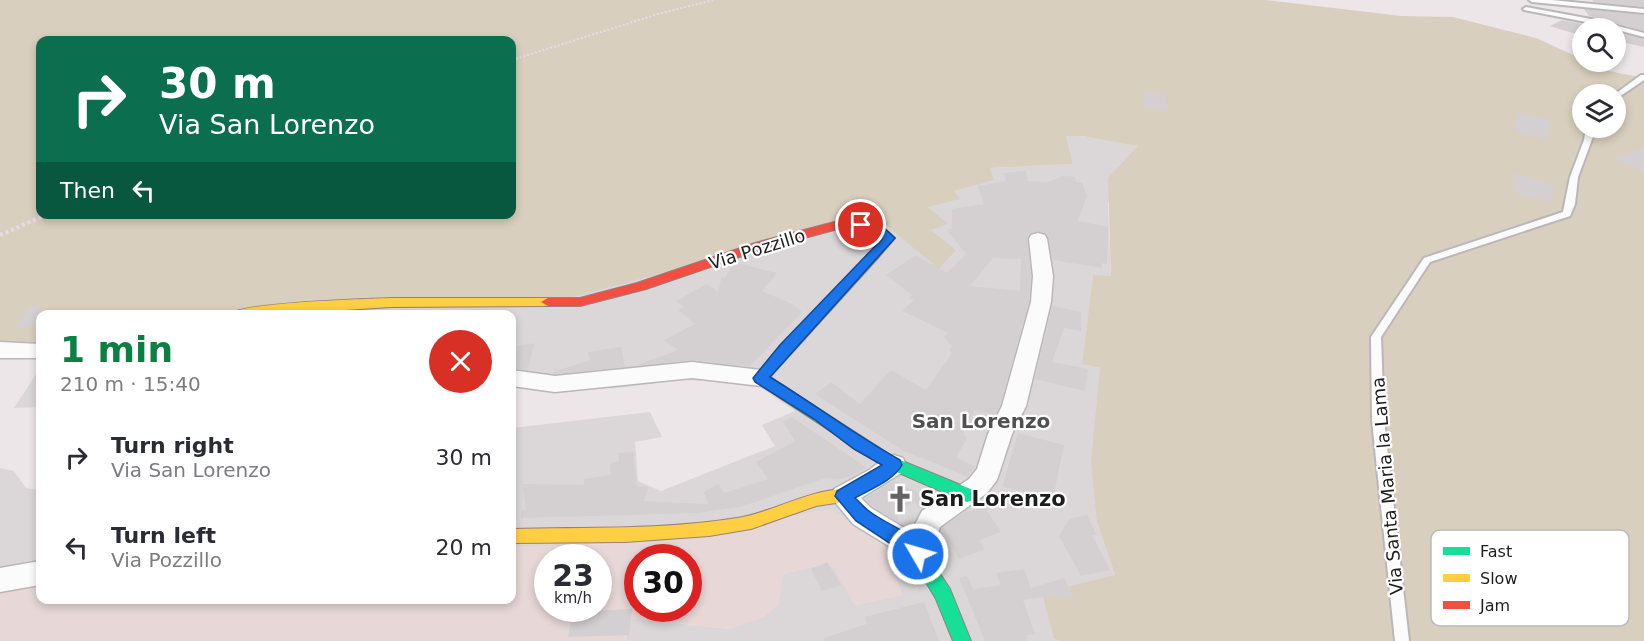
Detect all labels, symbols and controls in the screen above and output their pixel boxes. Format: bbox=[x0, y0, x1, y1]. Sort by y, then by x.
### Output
map controls bbox=[1572, 18, 1626, 138]
button: search bbox=[1572, 18, 1626, 72]
text: 30 m bbox=[159, 59, 276, 108]
icon: right bbox=[60, 60, 138, 138]
button: layers bbox=[1572, 84, 1626, 138]
text: Via San Lorenzo bbox=[159, 109, 375, 140]
icon: left bbox=[127, 174, 160, 207]
text: Then bbox=[60, 178, 115, 203]
pin bbox=[835, 199, 886, 250]
icon: arrive bbox=[844, 208, 877, 241]
street label: Via Pozzillo bbox=[706, 224, 808, 274]
text: 1 min bbox=[60, 329, 173, 370]
button: close bbox=[429, 330, 492, 393]
text: 210 m · 15:40 bbox=[60, 372, 201, 396]
street label: Via Santa Maria la Lama bbox=[1367, 376, 1407, 596]
district label: San Lorenzo bbox=[912, 409, 1050, 433]
text: Turn right bbox=[111, 433, 234, 458]
icon: right bbox=[60, 441, 93, 474]
text: 30 m bbox=[436, 445, 492, 470]
text: Via San Lorenzo bbox=[111, 458, 271, 482]
church icon: San Lorenzo bbox=[885, 484, 915, 514]
place label: San Lorenzo bbox=[920, 487, 1066, 511]
position arrow bbox=[886, 522, 950, 586]
text: Turn left bbox=[111, 523, 216, 548]
legend bbox=[1431, 530, 1629, 626]
icon: left bbox=[60, 531, 93, 564]
text: 20 m bbox=[436, 535, 492, 560]
text: Fast bbox=[1480, 542, 1512, 561]
speed limit sign: 30 bbox=[624, 544, 702, 622]
text: Via Pozzillo bbox=[111, 548, 222, 572]
text: 23 bbox=[552, 558, 594, 593]
text: Slow bbox=[1480, 569, 1517, 588]
text: km/h bbox=[554, 589, 592, 607]
text: Jam bbox=[1479, 596, 1510, 615]

